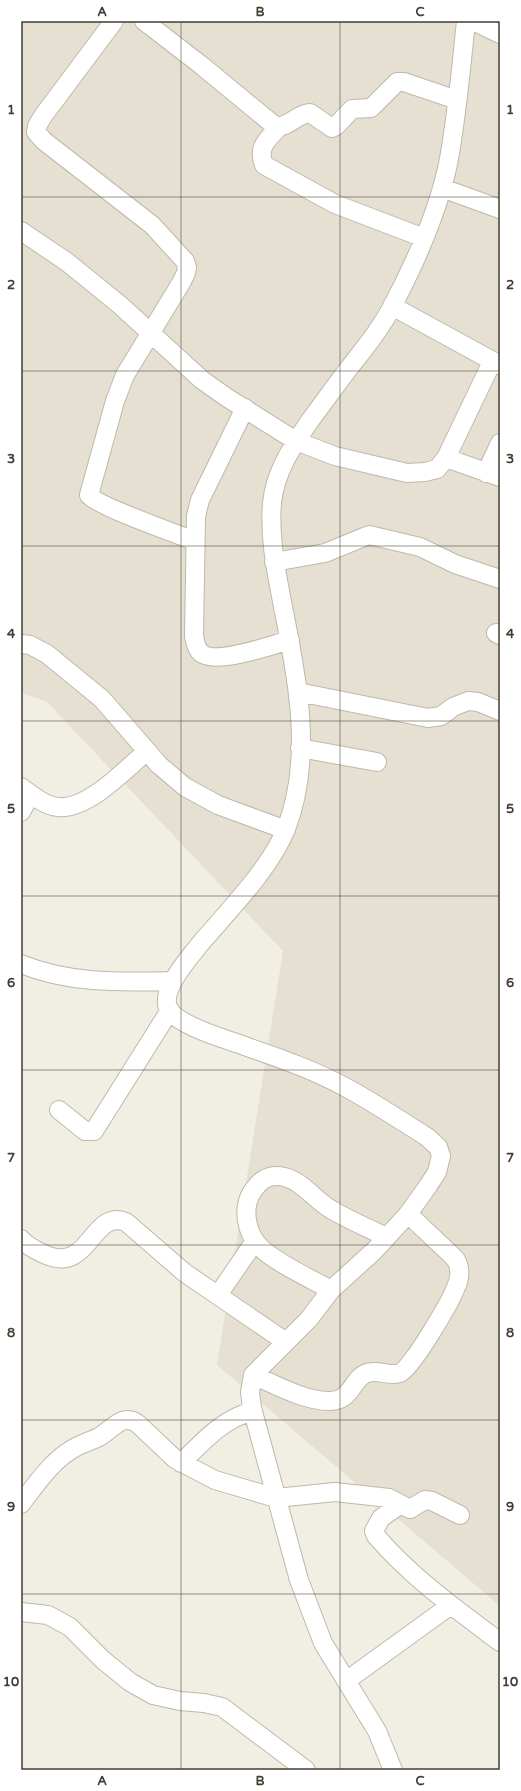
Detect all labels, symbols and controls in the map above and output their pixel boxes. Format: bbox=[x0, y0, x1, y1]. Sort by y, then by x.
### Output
text: A bbox=[97, 4, 107, 20]
text: B bbox=[255, 4, 265, 20]
text: C bbox=[415, 4, 425, 20]
text: 1 bbox=[7, 102, 15, 118]
text: 1 bbox=[506, 102, 514, 118]
text: 2 bbox=[7, 277, 15, 293]
text: 2 bbox=[506, 277, 514, 293]
text: 3 bbox=[7, 451, 15, 467]
text: 3 bbox=[506, 451, 514, 467]
text: 4 bbox=[7, 626, 16, 642]
text: 4 bbox=[506, 626, 515, 642]
text: 5 bbox=[7, 801, 15, 817]
text: 5 bbox=[506, 801, 514, 817]
text: 6 bbox=[7, 975, 15, 991]
text: 6 bbox=[506, 975, 514, 991]
text: 7 bbox=[7, 1150, 15, 1166]
text: 7 bbox=[506, 1150, 514, 1166]
text: 8 bbox=[7, 1325, 15, 1341]
text: 8 bbox=[506, 1325, 514, 1341]
text: 9 bbox=[7, 1499, 15, 1515]
text: 9 bbox=[506, 1499, 514, 1515]
text: 10 bbox=[3, 1674, 19, 1690]
text: 10 bbox=[502, 1674, 518, 1690]
text: A bbox=[97, 1773, 107, 1789]
text: B bbox=[255, 1773, 265, 1789]
text: C bbox=[415, 1773, 425, 1789]

